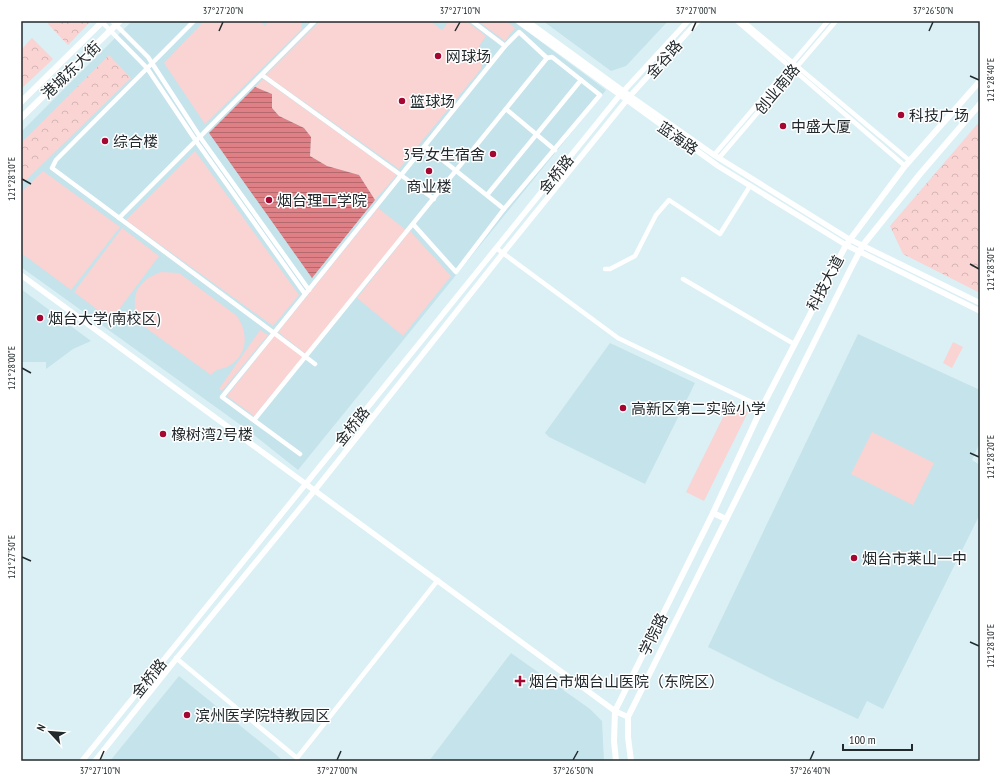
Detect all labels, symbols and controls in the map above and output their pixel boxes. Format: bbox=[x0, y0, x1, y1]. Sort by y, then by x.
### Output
text: 37°27'20"N bbox=[203, 4, 243, 17]
text: 37°27'10"N bbox=[440, 4, 480, 17]
text: 37°27'00"N bbox=[676, 4, 716, 17]
text: 37°26'50"N bbox=[913, 4, 953, 17]
street label: 金谷路 bbox=[642, 36, 686, 82]
street label: 港城东大街 bbox=[37, 37, 105, 103]
place label: 网球场 bbox=[446, 47, 491, 66]
marker: 网球场 bbox=[433, 51, 443, 61]
text: 121°28'40"E bbox=[984, 58, 997, 102]
street label: 创业南路 bbox=[750, 60, 804, 118]
place label: 篮球场 bbox=[410, 92, 455, 111]
marker: 篮球场 bbox=[397, 96, 407, 106]
place label: 科技广场 bbox=[909, 106, 969, 125]
marker: 科技广场 bbox=[896, 110, 906, 120]
street label: 蓝海路 bbox=[654, 117, 702, 159]
place label: 中盛大厦 bbox=[791, 117, 851, 136]
marker: 中盛大厦 bbox=[778, 121, 788, 131]
place label: 综合楼 bbox=[113, 132, 158, 151]
marker: 综合楼 bbox=[100, 136, 110, 146]
place label: 3号女生宿舍 bbox=[403, 145, 485, 164]
marker: 3号女生宿舍 bbox=[488, 149, 498, 159]
street label: 金桥路 bbox=[534, 151, 578, 197]
text: 121°28'10"E bbox=[5, 157, 18, 201]
marker: 商业楼 bbox=[424, 166, 434, 176]
place label: 商业楼 bbox=[406, 177, 452, 196]
place label: 烟台理工学院 bbox=[277, 191, 367, 210]
marker: 烟台理工学院 bbox=[264, 195, 274, 205]
text: 121°28'30"E bbox=[984, 247, 997, 291]
street label: 科技大道 bbox=[803, 252, 847, 314]
place label: 烟台大学(南校区) bbox=[48, 309, 160, 328]
marker: 烟台大学(南校区) bbox=[35, 313, 45, 323]
text: 121°28'00"E bbox=[5, 346, 18, 390]
place label: 高新区第二实验小学 bbox=[631, 399, 766, 418]
street label: 金桥路 bbox=[330, 403, 374, 449]
marker: 高新区第二实验小学 bbox=[618, 403, 628, 413]
place label: 橡树湾2号楼 bbox=[171, 425, 253, 444]
marker: 橡树湾2号楼 bbox=[158, 429, 168, 439]
text: 121°28'20"E bbox=[984, 435, 997, 479]
text: 121°27'50"E bbox=[5, 535, 18, 579]
place label: 烟台市莱山一中 bbox=[862, 549, 967, 568]
marker: 烟台市莱山一中 bbox=[849, 553, 859, 563]
street label: 学院路 bbox=[635, 610, 671, 658]
text: 121°28'10"E bbox=[984, 624, 997, 668]
street label: 金桥路 bbox=[127, 655, 171, 701]
place label: 烟台市烟台山医院（东院区） bbox=[529, 672, 724, 691]
marker: 烟台市烟台山医院（东院区） bbox=[514, 675, 526, 687]
place label: 滨州医学院特教园区 bbox=[195, 706, 330, 725]
marker: 滨州医学院特教园区 bbox=[182, 710, 192, 720]
north arrow bbox=[30, 712, 70, 752]
text: N bbox=[33, 722, 49, 733]
scale bar bbox=[843, 726, 912, 752]
text: 100 m bbox=[849, 732, 876, 747]
text: 37°27'10"N bbox=[80, 764, 120, 777]
text: 37°27'00"N bbox=[317, 764, 357, 777]
text: 37°26'50"N bbox=[553, 764, 593, 777]
text: 37°26'40"N bbox=[790, 764, 830, 777]

